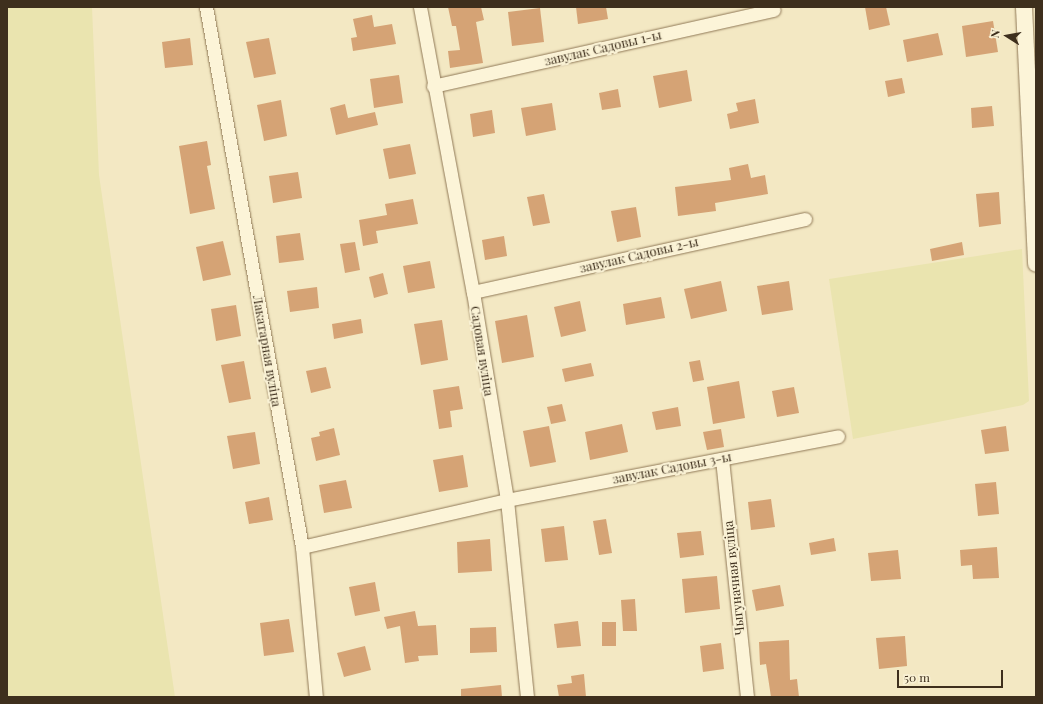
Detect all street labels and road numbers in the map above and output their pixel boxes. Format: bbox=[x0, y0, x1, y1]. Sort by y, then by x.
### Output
street label: завулак Садовы 1-ы bbox=[543, 27, 663, 69]
street label: завулак Садовы 2-ы bbox=[578, 234, 700, 276]
street label: Лакатарная вуліца bbox=[250, 294, 284, 408]
street label: Садовая вуліца bbox=[467, 305, 497, 397]
street label: завулак Садовы 3-ы bbox=[611, 449, 733, 487]
street label: Чыгуначная вуліца bbox=[720, 520, 748, 636]

